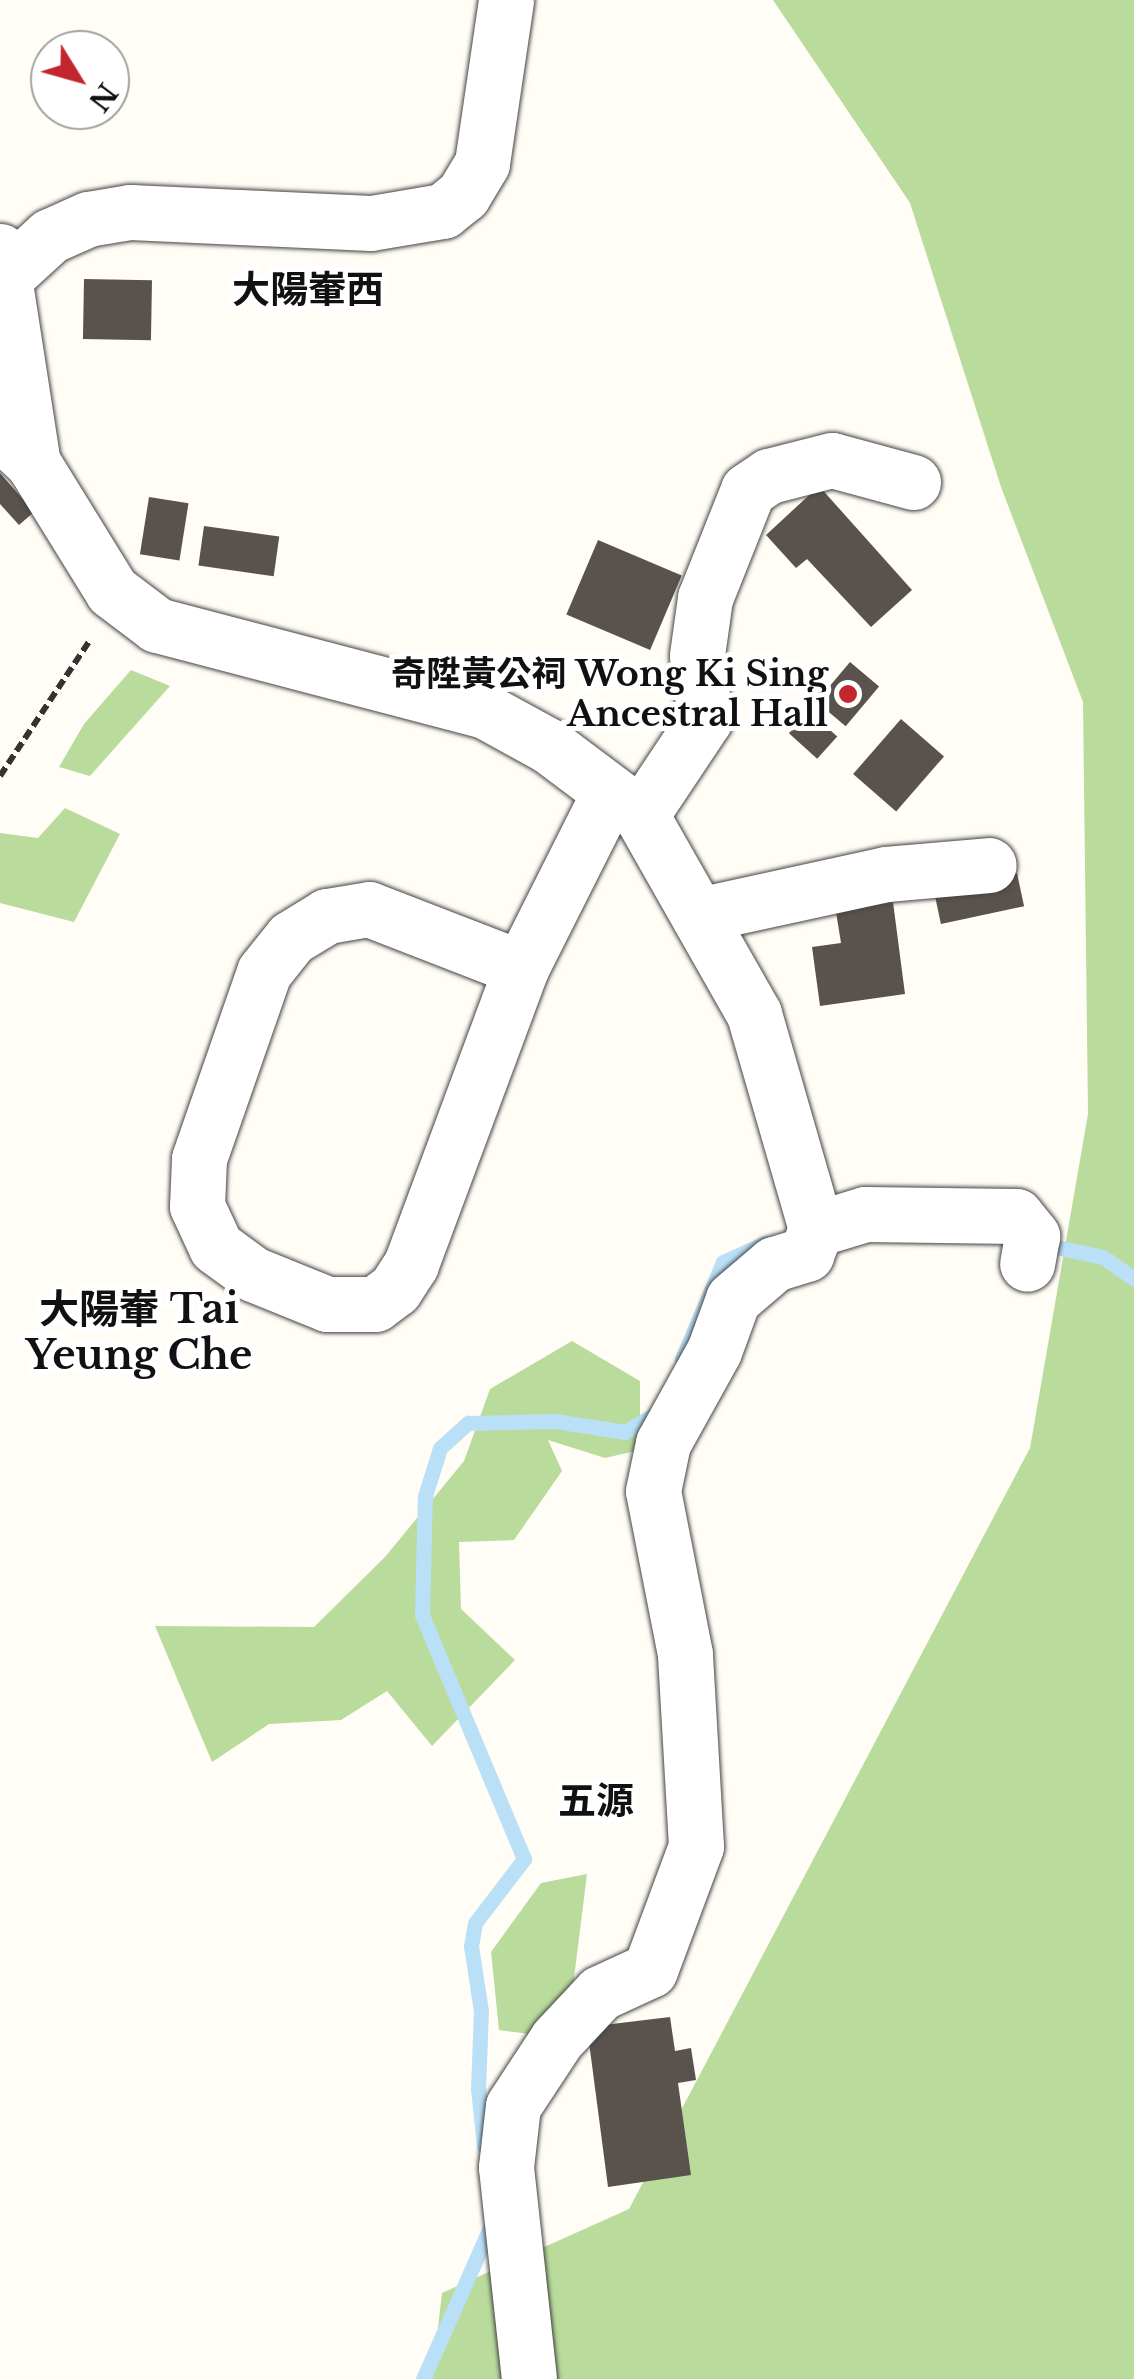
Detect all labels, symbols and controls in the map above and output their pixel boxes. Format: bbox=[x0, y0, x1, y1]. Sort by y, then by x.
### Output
north arrow bbox=[30, 30, 130, 130]
text: N bbox=[81, 76, 125, 118]
district label: 大陽輋西 bbox=[232, 267, 384, 313]
place label: 奇陞黃公祠 Wong Ki Sing Ancestral Hall bbox=[391, 653, 828, 735]
marker: 奇陞黃公祠 Wong Ki Sing Ancestral Hall bbox=[837, 683, 859, 705]
district label: 大陽輋 Tai Yeung Che bbox=[25, 1285, 253, 1379]
district label: 五源 bbox=[558, 1778, 634, 1824]

